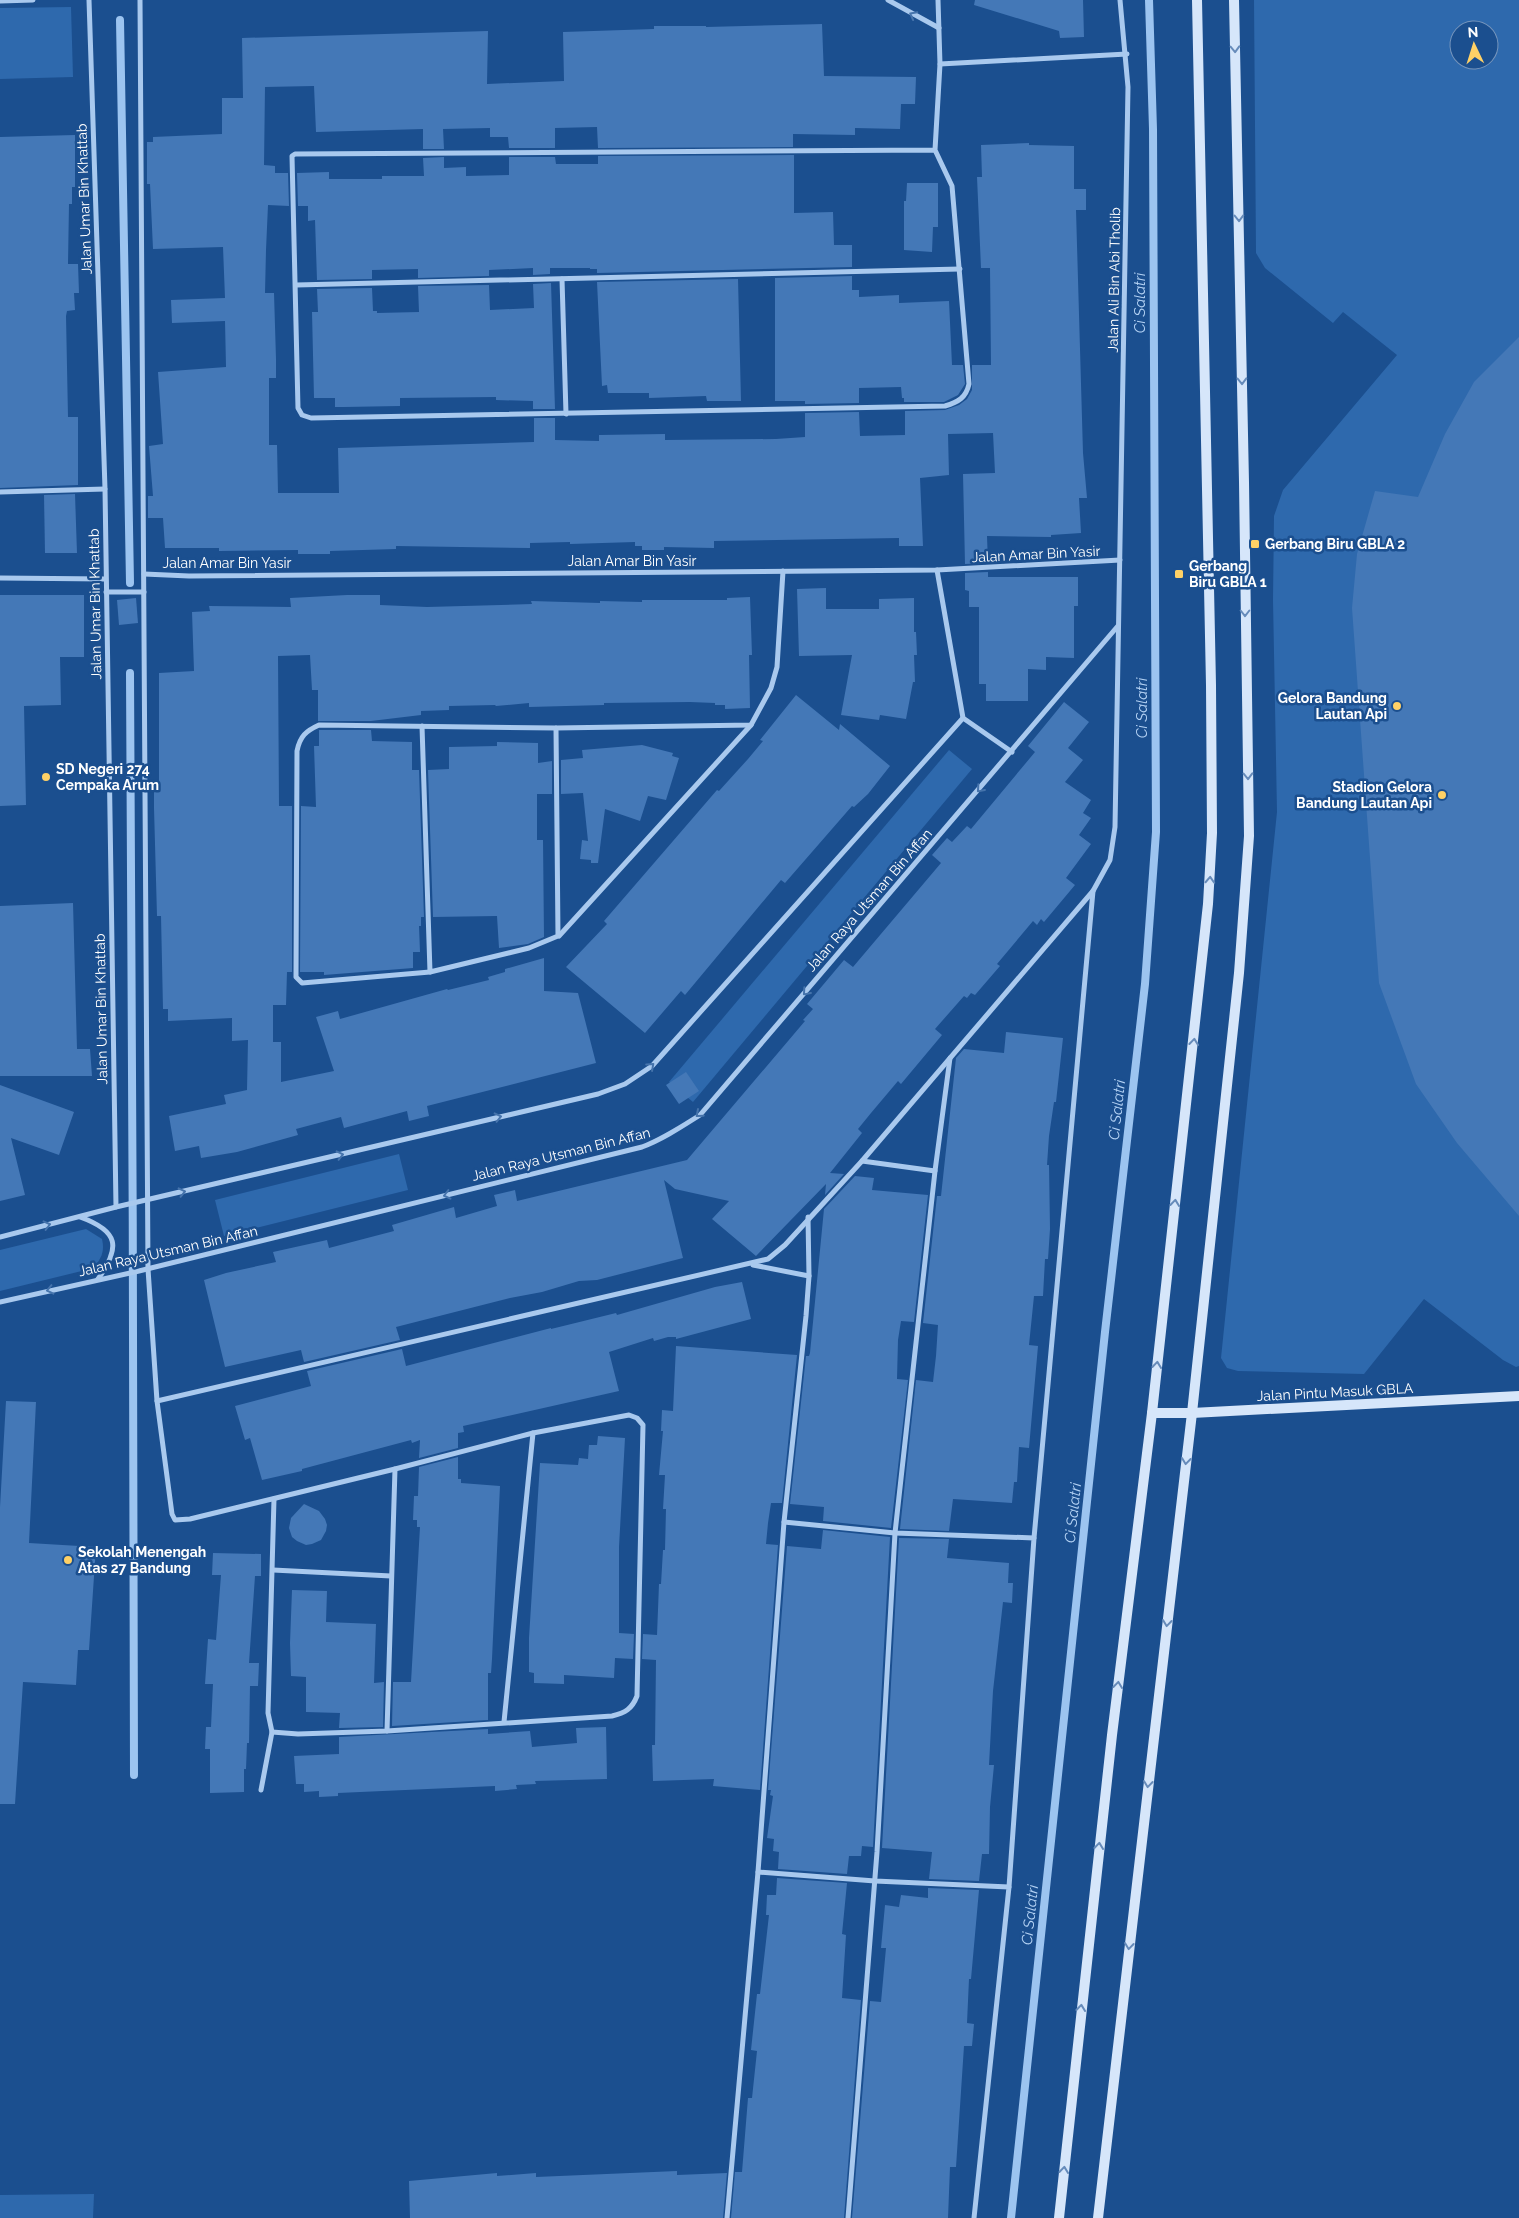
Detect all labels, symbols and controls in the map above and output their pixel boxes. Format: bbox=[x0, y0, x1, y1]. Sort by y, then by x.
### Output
one-way arrow bbox=[909, 11, 918, 21]
north arrow bbox=[1449, 20, 1499, 70]
text: N bbox=[1467, 24, 1479, 40]
one-way arrow bbox=[1230, 45, 1241, 53]
street label: Jalan Umar Bin Khattab bbox=[73, 123, 95, 275]
street label: Jalan Ali Bin Abi Tholib bbox=[1105, 207, 1123, 353]
one-way arrow bbox=[1234, 215, 1244, 223]
water label: Ci Salatri bbox=[1131, 272, 1149, 333]
one-way arrow bbox=[1237, 378, 1247, 385]
street label: Jalan Umar Bin Khattab bbox=[86, 528, 104, 680]
place label: Gerbang Biru GBLA 2 bbox=[1265, 536, 1405, 552]
marker: Gerbang Biru GBLA 2 bbox=[1249, 538, 1261, 550]
street label: Jalan Amar Bin Yasir bbox=[971, 543, 1101, 565]
street label: Jalan Amar Bin Yasir bbox=[568, 553, 697, 569]
street label: Jalan Amar Bin Yasir bbox=[163, 555, 292, 571]
place label: Gerbang Biru GBLA 1 bbox=[1189, 558, 1267, 590]
marker: Gerbang Biru GBLA 1 bbox=[1173, 568, 1185, 580]
one-way arrow bbox=[1240, 610, 1250, 617]
water label: Ci Salatri bbox=[1133, 677, 1151, 738]
place label: Gelora Bandung Lautan Api bbox=[1278, 690, 1387, 722]
marker: Gelora Bandung Lautan Api bbox=[1391, 700, 1403, 712]
place label: SD Negeri 274 Cempaka Arum bbox=[56, 761, 159, 793]
marker: SD Negeri 274 Cempaka Arum bbox=[40, 771, 52, 783]
one-way arrow bbox=[1242, 772, 1253, 780]
place label: Stadion Gelora Bandung Lautan Api bbox=[1296, 779, 1432, 811]
one-way arrow bbox=[977, 783, 986, 792]
marker: Stadion Gelora Bandung Lautan Api bbox=[1436, 789, 1448, 801]
street label: Jalan Raya Utsman Bin Affan bbox=[803, 826, 935, 974]
one-way arrow bbox=[1204, 876, 1215, 884]
street label: Jalan Umar Bin Khattab bbox=[92, 933, 110, 1085]
one-way arrow bbox=[803, 986, 811, 995]
one-way arrow bbox=[1188, 1037, 1199, 1045]
one-way arrow bbox=[645, 1063, 654, 1072]
water label: Ci Salatri bbox=[1105, 1078, 1129, 1141]
one-way arrow bbox=[695, 1109, 704, 1118]
one-way arrow bbox=[494, 1112, 503, 1123]
street label: Jalan Raya Utsman Bin Affan bbox=[470, 1124, 652, 1184]
one-way arrow bbox=[336, 1150, 345, 1161]
one-way arrow bbox=[178, 1187, 187, 1198]
one-way arrow bbox=[442, 1189, 451, 1200]
one-way arrow bbox=[1170, 1199, 1181, 1207]
one-way arrow bbox=[43, 1220, 52, 1231]
street label: Jalan Raya Utsman Bin Affan bbox=[77, 1223, 259, 1279]
one-way arrow bbox=[46, 1284, 55, 1295]
one-way arrow bbox=[1151, 1360, 1162, 1368]
street label: Jalan Pintu Masuk GBLA bbox=[1256, 1380, 1414, 1404]
one-way arrow bbox=[1181, 1458, 1192, 1466]
water label: Ci Salatri bbox=[1061, 1481, 1085, 1544]
place label: Sekolah Menengah Atas 27 Bandung bbox=[78, 1544, 206, 1576]
marker: Sekolah Menengah Atas 27 Bandung bbox=[62, 1554, 74, 1566]
one-way arrow bbox=[1162, 1619, 1173, 1627]
one-way arrow bbox=[1112, 1681, 1123, 1689]
one-way arrow bbox=[1143, 1781, 1154, 1789]
one-way arrow bbox=[1093, 1842, 1104, 1850]
water label: Ci Salatri bbox=[1018, 1883, 1042, 1946]
one-way arrow bbox=[1124, 1942, 1135, 1950]
one-way arrow bbox=[1075, 2004, 1086, 2012]
one-way arrow bbox=[1058, 2165, 1069, 2173]

